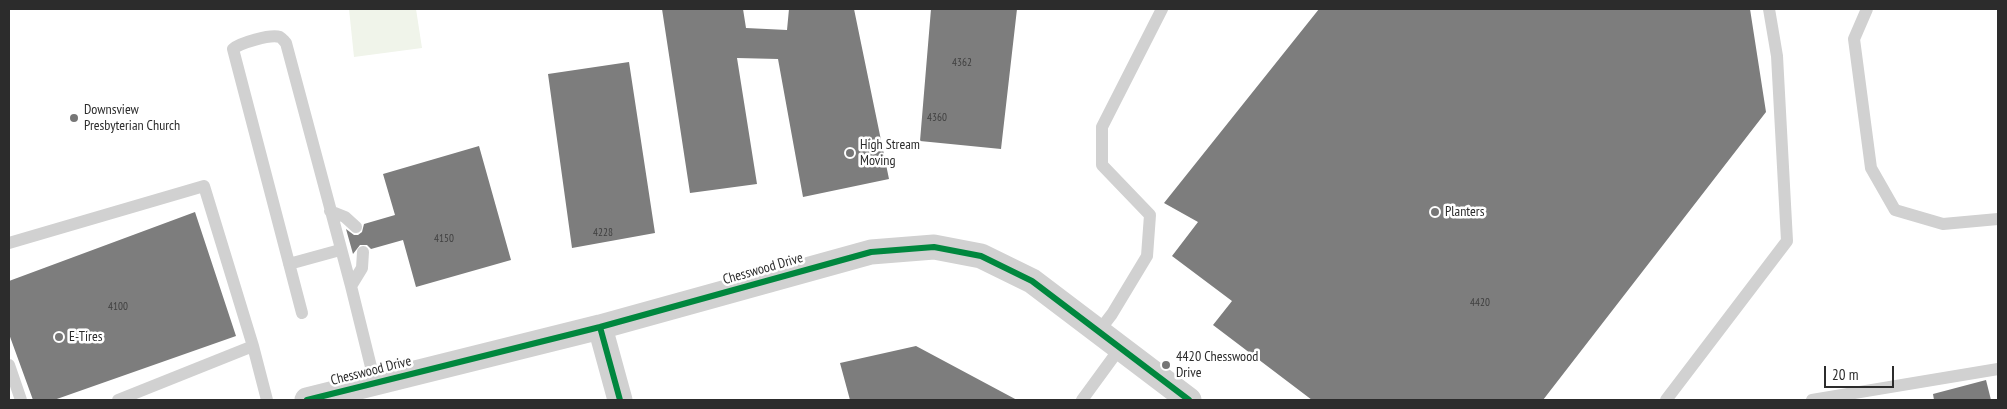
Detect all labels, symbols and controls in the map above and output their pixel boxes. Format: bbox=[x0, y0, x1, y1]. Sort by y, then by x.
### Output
house number: 4362 bbox=[952, 56, 972, 70]
place label: Downsview Presbyterian Church bbox=[84, 102, 180, 134]
house number: 4360 bbox=[927, 111, 947, 125]
marker: Downsview Presbyterian Church bbox=[68, 112, 80, 124]
place label: High Stream Moving bbox=[860, 137, 920, 170]
marker: High Stream Moving bbox=[844, 147, 856, 159]
place label: Planters bbox=[1445, 204, 1484, 220]
marker: Planters bbox=[1429, 206, 1441, 218]
house number: 4228 bbox=[593, 226, 613, 240]
house number: 4150 bbox=[434, 232, 454, 246]
street label: Chesswood Drive bbox=[721, 250, 805, 288]
house number: 4420 bbox=[1470, 296, 1490, 310]
house number: 4100 bbox=[108, 300, 128, 314]
place label: E-Tires bbox=[69, 329, 102, 345]
marker: E-Tires bbox=[53, 331, 65, 343]
place label: 4420 Chesswood Drive bbox=[1176, 349, 1258, 382]
street label: Chesswood Drive bbox=[329, 353, 413, 389]
scale bar bbox=[1827, 356, 1897, 388]
marker: 4420 Chesswood Drive bbox=[1160, 359, 1172, 371]
text: 20 m bbox=[1832, 365, 1858, 384]

